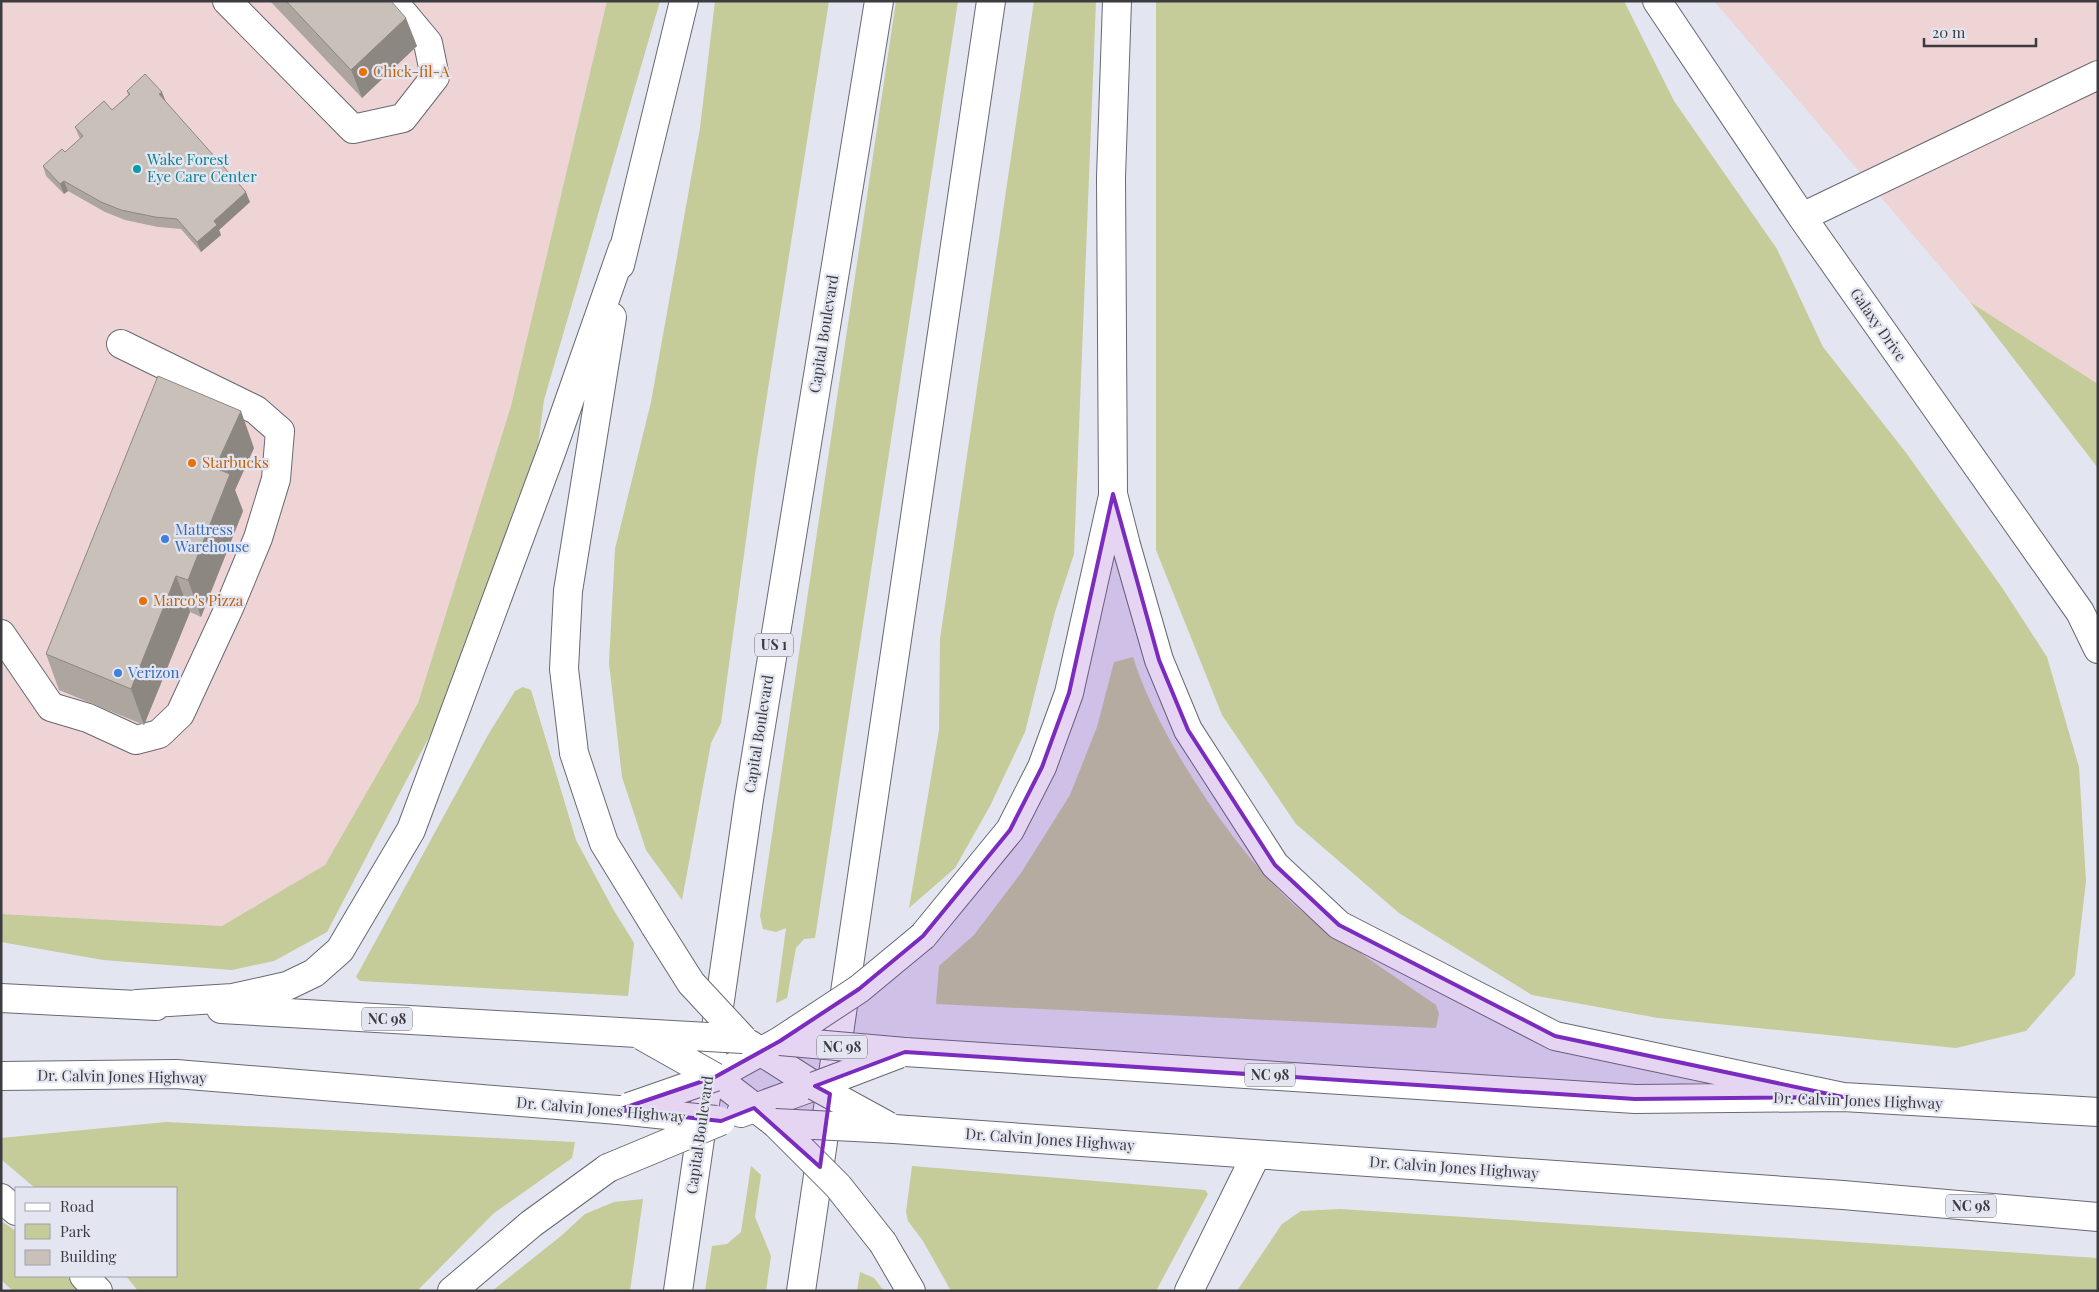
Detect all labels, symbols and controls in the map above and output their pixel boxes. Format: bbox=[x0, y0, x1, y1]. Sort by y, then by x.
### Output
scale bar bbox=[1924, 15, 2036, 47]
text: 20 m bbox=[1932, 22, 1966, 42]
place label: Chick-fil-A bbox=[373, 61, 450, 81]
marker: Chick-fil-A bbox=[357, 66, 369, 78]
place label: Wake Forest Eye Care Center bbox=[146, 149, 257, 186]
marker: Wake Forest Eye Care Center bbox=[131, 163, 143, 175]
street label: Capital Boulevard bbox=[804, 273, 842, 394]
street label: Galaxy Drive bbox=[1846, 284, 1911, 365]
place label: Starbucks bbox=[202, 452, 269, 472]
marker: Starbucks bbox=[186, 457, 198, 469]
place label: Mattress Warehouse bbox=[174, 519, 249, 556]
marker: Mattress Warehouse bbox=[159, 533, 171, 545]
place label: Marco's Pizza bbox=[153, 590, 244, 610]
marker: Marco's Pizza bbox=[137, 595, 149, 607]
road number: US 1 bbox=[755, 634, 793, 656]
place label: Verizon bbox=[127, 662, 180, 682]
marker: Verizon bbox=[112, 667, 124, 679]
street label: Capital Boulevard bbox=[739, 673, 777, 794]
road number: NC 98 bbox=[362, 1008, 412, 1030]
road number: NC 98 bbox=[817, 1036, 867, 1058]
road number: NC 98 bbox=[1245, 1064, 1295, 1086]
street label: Dr. Calvin Jones Highway bbox=[37, 1065, 207, 1087]
street label: Capital Boulevard bbox=[681, 1074, 717, 1195]
street label: Dr. Calvin Jones Highway bbox=[1773, 1087, 1944, 1113]
street label: Dr. Calvin Jones Highway bbox=[516, 1092, 687, 1126]
street label: Dr. Calvin Jones Highway bbox=[965, 1123, 1136, 1155]
street label: Dr. Calvin Jones Highway bbox=[1369, 1151, 1540, 1183]
legend bbox=[15, 1187, 178, 1277]
road number: NC 98 bbox=[1946, 1194, 1996, 1218]
text: Road bbox=[60, 1196, 94, 1216]
text: Park bbox=[60, 1221, 92, 1241]
text: Building bbox=[60, 1246, 117, 1266]

